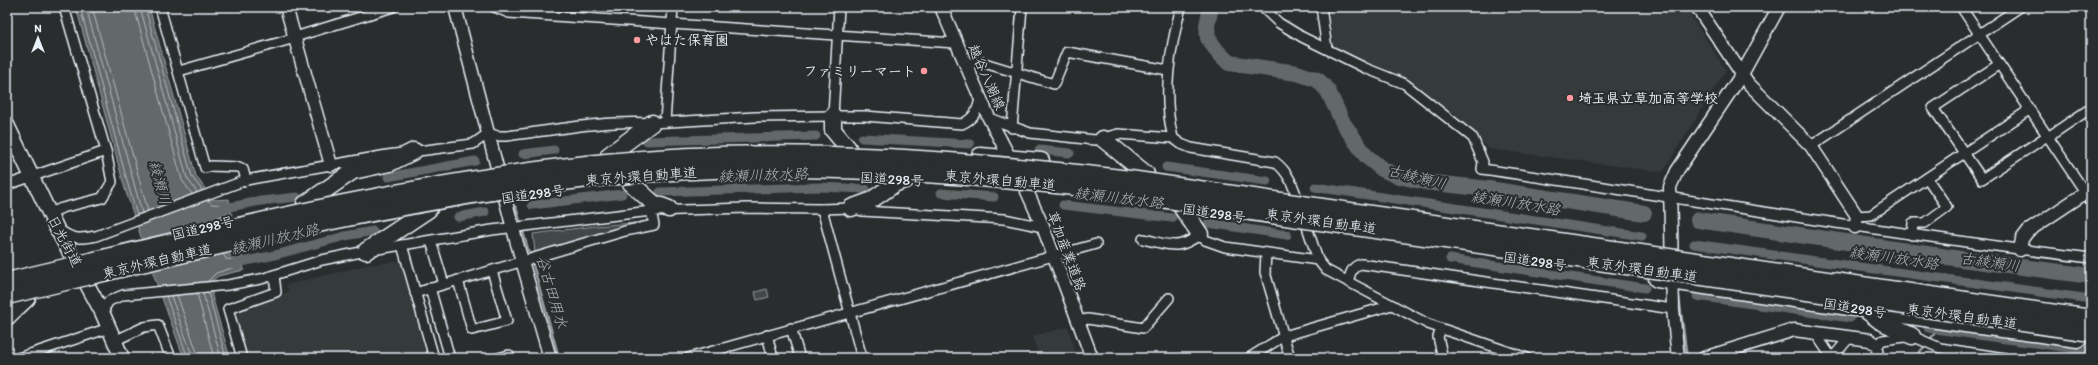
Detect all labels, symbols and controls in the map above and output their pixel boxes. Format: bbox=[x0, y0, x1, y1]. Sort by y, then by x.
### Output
north arrow bbox=[18, 18, 58, 58]
text: N bbox=[34, 22, 42, 35]
place label: やはた保育園 bbox=[645, 32, 729, 49]
marker: やはた保育園 bbox=[632, 35, 642, 45]
street label: 越谷八潮線 bbox=[965, 42, 1009, 113]
place label: ファミリーマート bbox=[803, 63, 916, 80]
marker: ファミリーマート bbox=[919, 66, 929, 76]
place label: 埼玉県立草加高等学校 bbox=[1578, 90, 1718, 107]
marker: 埼玉県立草加高等学校 bbox=[1565, 93, 1575, 103]
water label: 綾瀬川 bbox=[145, 159, 175, 207]
water label: 古綾瀬川 bbox=[1386, 161, 1448, 193]
street label: 東京外環自動車道 bbox=[585, 164, 697, 189]
water label: 綾瀬川放水路 bbox=[718, 164, 809, 186]
street label: 東京外環自動車道 bbox=[943, 167, 1056, 194]
street label: 国道298号 bbox=[859, 169, 925, 190]
street label: 国道298号 bbox=[500, 182, 566, 207]
water label: 綾瀬川放水路 bbox=[1073, 184, 1166, 213]
water label: 綾瀬川放水路 bbox=[1470, 187, 1563, 219]
street label: 国道298号 bbox=[1181, 201, 1247, 226]
street label: 東京外環自動車道 bbox=[1264, 205, 1378, 238]
street label: 草加産業道路 bbox=[1044, 209, 1090, 293]
street label: 日光街道 bbox=[44, 213, 85, 270]
street label: 国道298号 bbox=[170, 213, 236, 244]
water label: 綾瀬川放水路 bbox=[229, 220, 322, 258]
street label: 東京外環自動車道 bbox=[101, 241, 214, 282]
water label: 綾瀬川放水路 bbox=[1848, 243, 1941, 273]
street label: 国道298号 bbox=[1502, 249, 1568, 274]
water label: 古綾瀬川 bbox=[1959, 249, 2021, 275]
water label: 谷古田用水 bbox=[533, 253, 571, 331]
street label: 東京外環自動車道 bbox=[1585, 253, 1699, 286]
street label: 国道298号 bbox=[1822, 295, 1888, 322]
street label: 東京外環自動車道 bbox=[1905, 300, 2019, 333]

